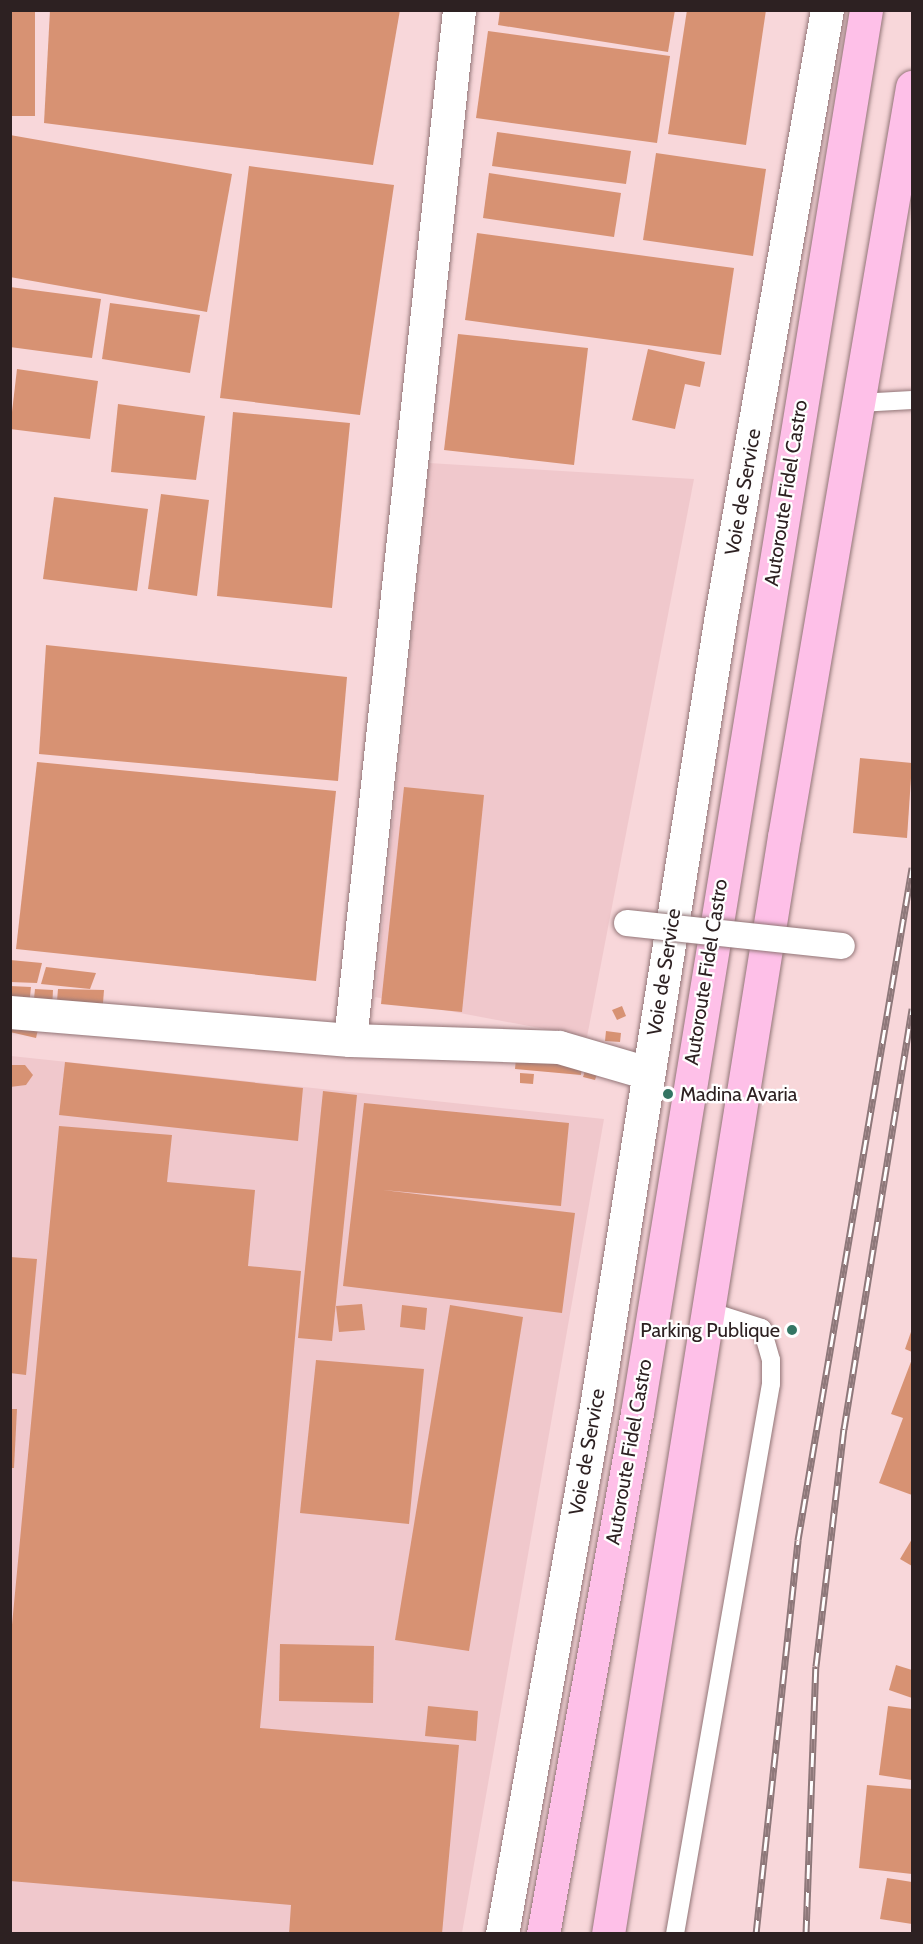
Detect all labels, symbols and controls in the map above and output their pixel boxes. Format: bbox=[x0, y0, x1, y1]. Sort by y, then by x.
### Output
street label: Autoroute Fidel Castro bbox=[759, 398, 813, 588]
street label: Voie de Service bbox=[720, 427, 766, 557]
street label: Autoroute Fidel Castro bbox=[679, 877, 733, 1067]
street label: Voie de Service bbox=[642, 907, 686, 1037]
place label: Madina Avaria bbox=[680, 1082, 797, 1106]
marker: Madina Avaria bbox=[661, 1087, 675, 1101]
place label: Parking Publique bbox=[640, 1318, 780, 1342]
marker: Parking Publique bbox=[785, 1323, 799, 1337]
street label: Autoroute Fidel Castro bbox=[601, 1357, 657, 1547]
street label: Voie de Service bbox=[564, 1387, 610, 1517]

